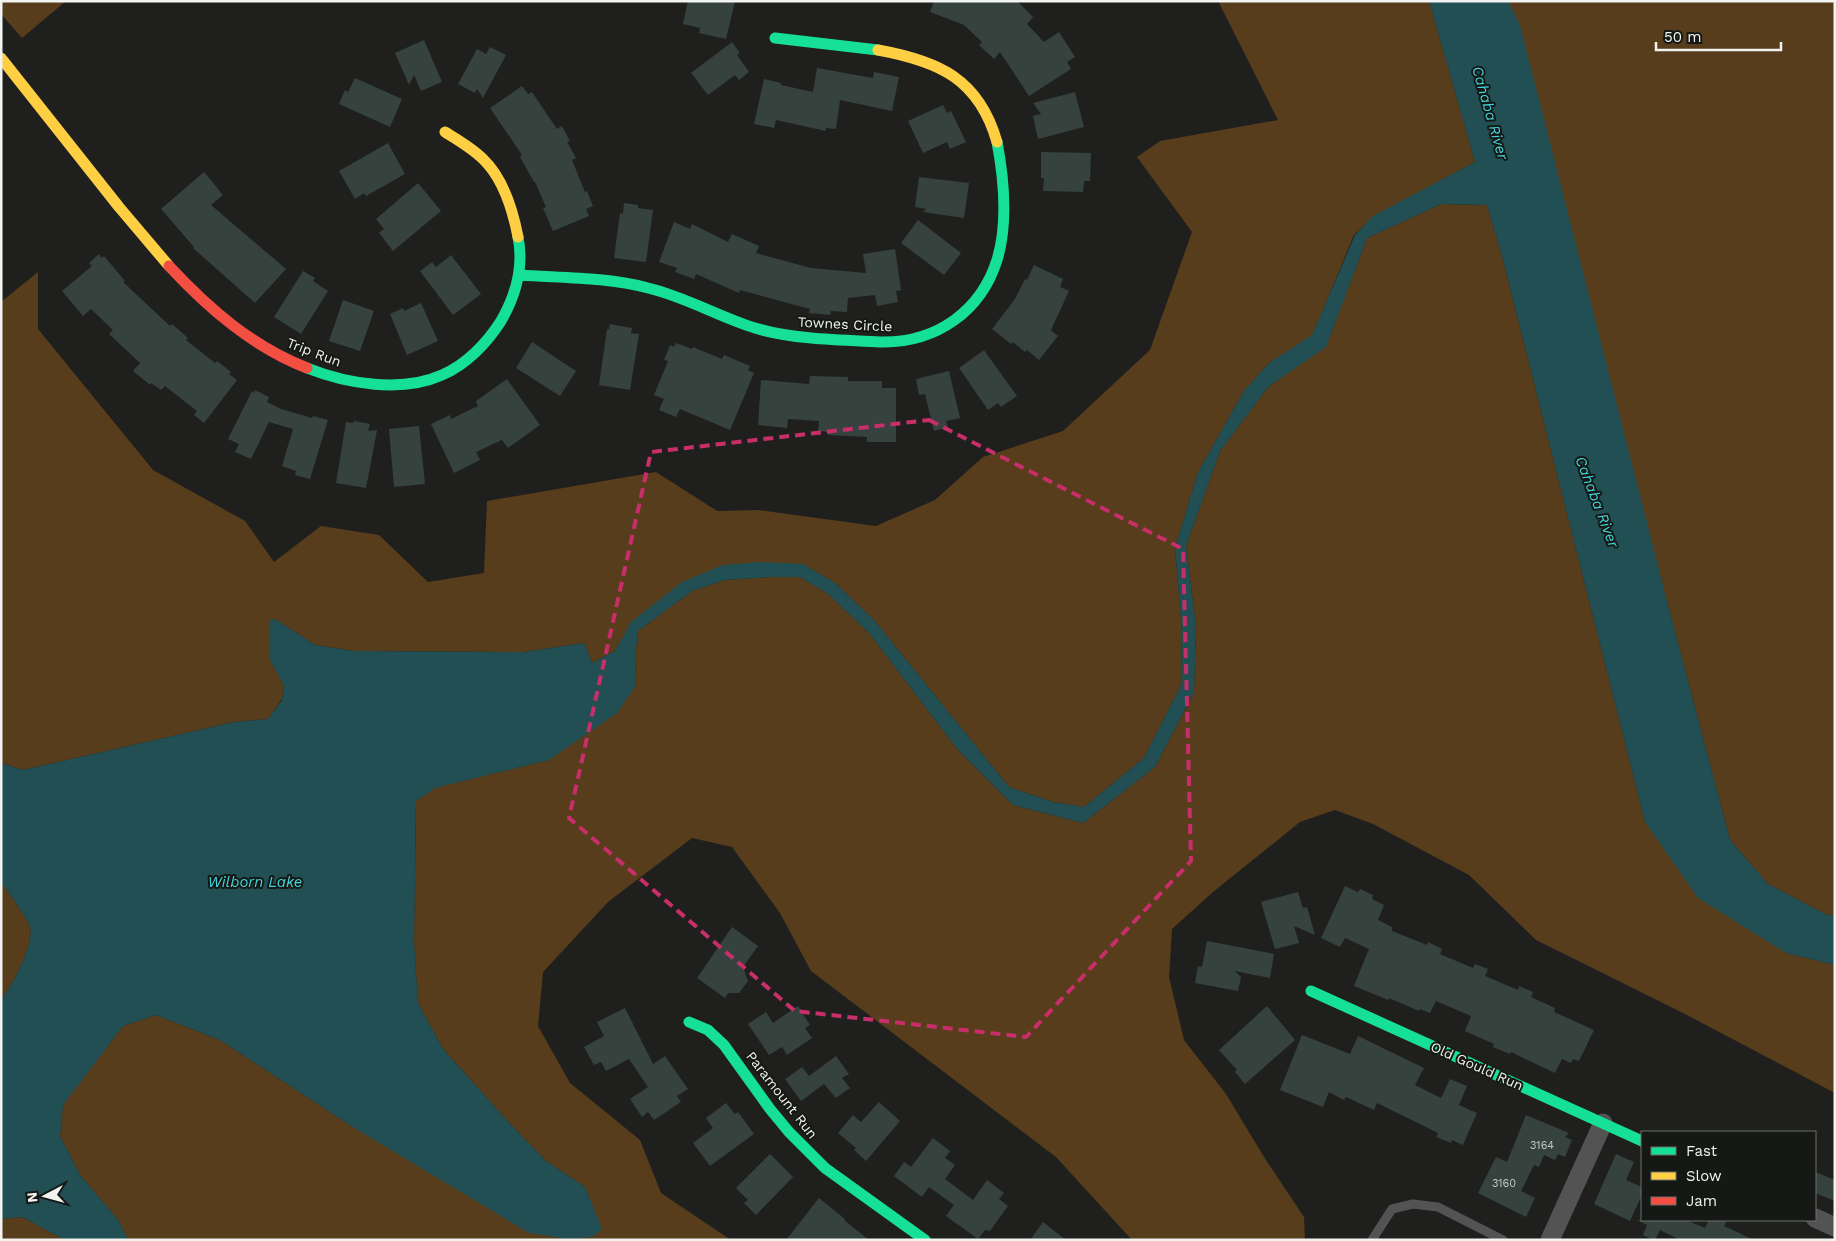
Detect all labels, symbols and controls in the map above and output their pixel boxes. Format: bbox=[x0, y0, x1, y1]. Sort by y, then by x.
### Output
scale bar bbox=[1656, 20, 1781, 52]
text: 50 m bbox=[1664, 28, 1701, 46]
water label: Cahaba River bbox=[1468, 64, 1512, 163]
street label: Townes Circle bbox=[797, 314, 893, 334]
street label: Trip Run bbox=[285, 334, 343, 370]
water label: Cahaba River bbox=[1571, 454, 1623, 551]
water label: Wilborn Lake bbox=[208, 873, 302, 891]
street label: Old Gould Run bbox=[1428, 1038, 1526, 1094]
street label: Paramount Run bbox=[743, 1048, 821, 1142]
legend bbox=[1641, 1131, 1816, 1221]
house number: 3164 bbox=[1530, 1139, 1554, 1152]
text: Fast bbox=[1686, 1142, 1718, 1160]
text: Slow bbox=[1686, 1167, 1722, 1185]
north arrow bbox=[20, 1171, 70, 1221]
house number: 3160 bbox=[1492, 1177, 1516, 1190]
text: N bbox=[24, 1191, 41, 1203]
text: Jam bbox=[1686, 1192, 1717, 1210]

